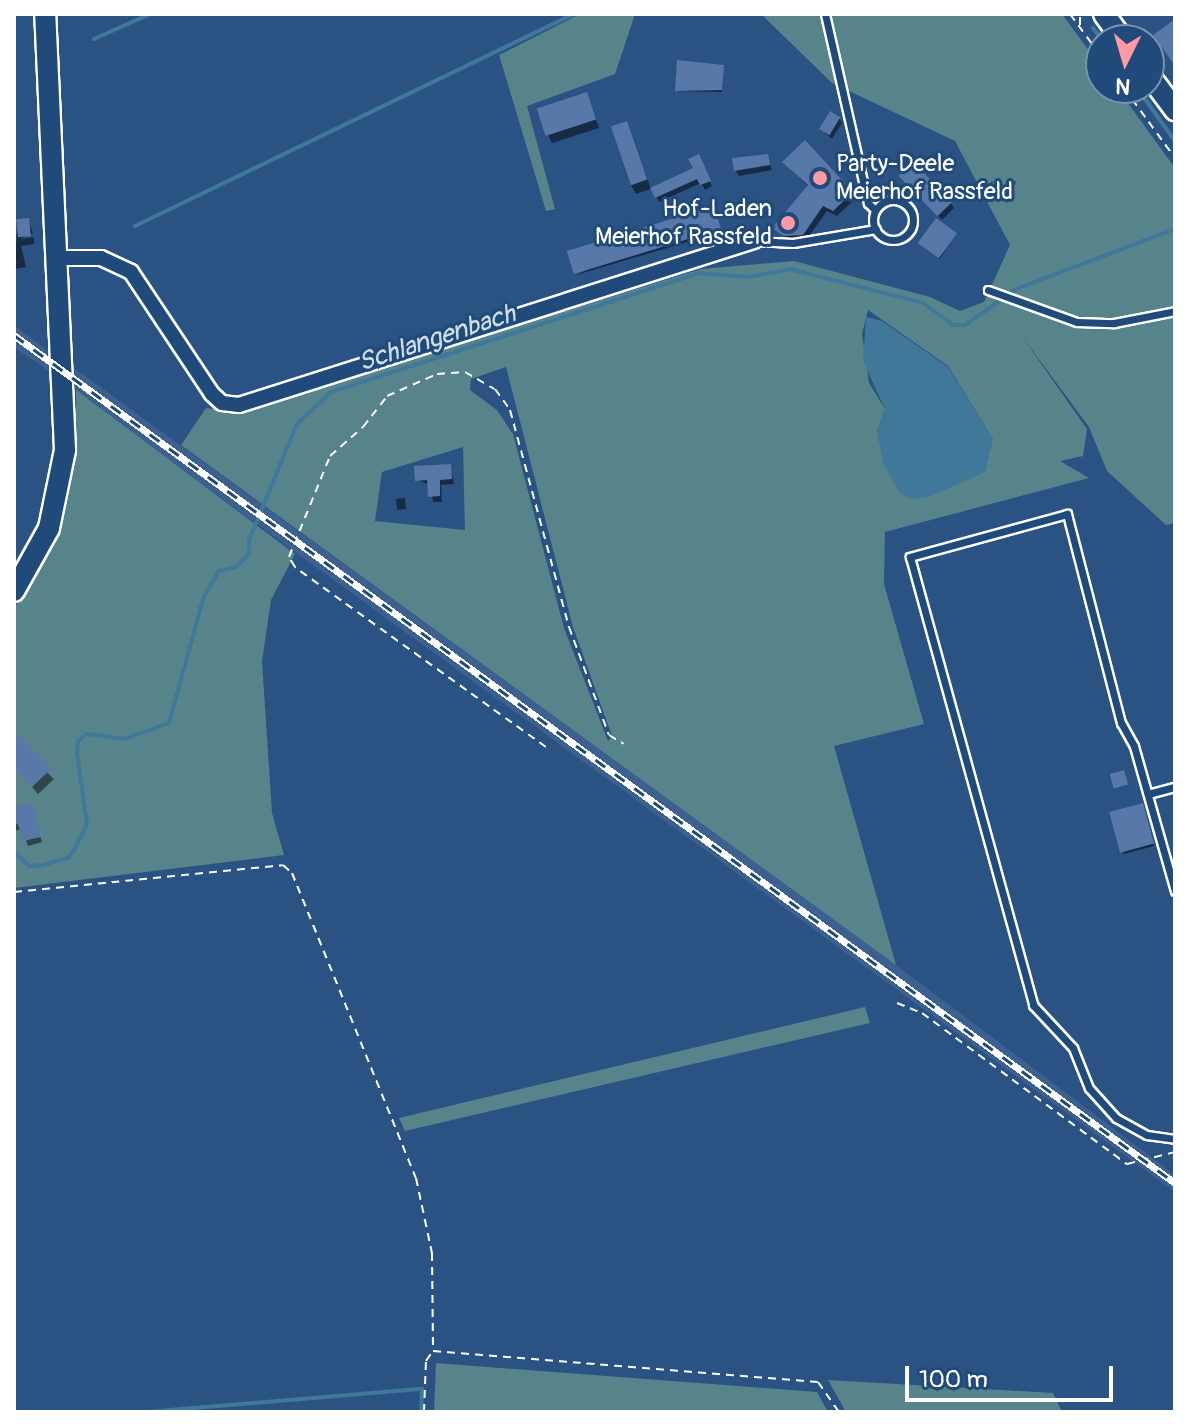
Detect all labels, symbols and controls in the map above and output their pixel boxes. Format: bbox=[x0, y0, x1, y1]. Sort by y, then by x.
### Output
north arrow bbox=[1085, 24, 1165, 104]
text: N bbox=[1114, 71, 1132, 101]
place label: Party-Deele Meierhof Rassfeld bbox=[836, 150, 1013, 206]
marker: Party-Deele Meierhof Rassfeld bbox=[811, 169, 829, 187]
place label: Hof-Laden Meierhof Rassfeld bbox=[595, 195, 772, 251]
marker: Hof-Laden Meierhof Rassfeld bbox=[779, 214, 797, 232]
water label: Schlangenbach bbox=[355, 299, 519, 379]
scale bar bbox=[909, 1350, 1117, 1400]
text: 100 m bbox=[919, 1365, 988, 1394]

